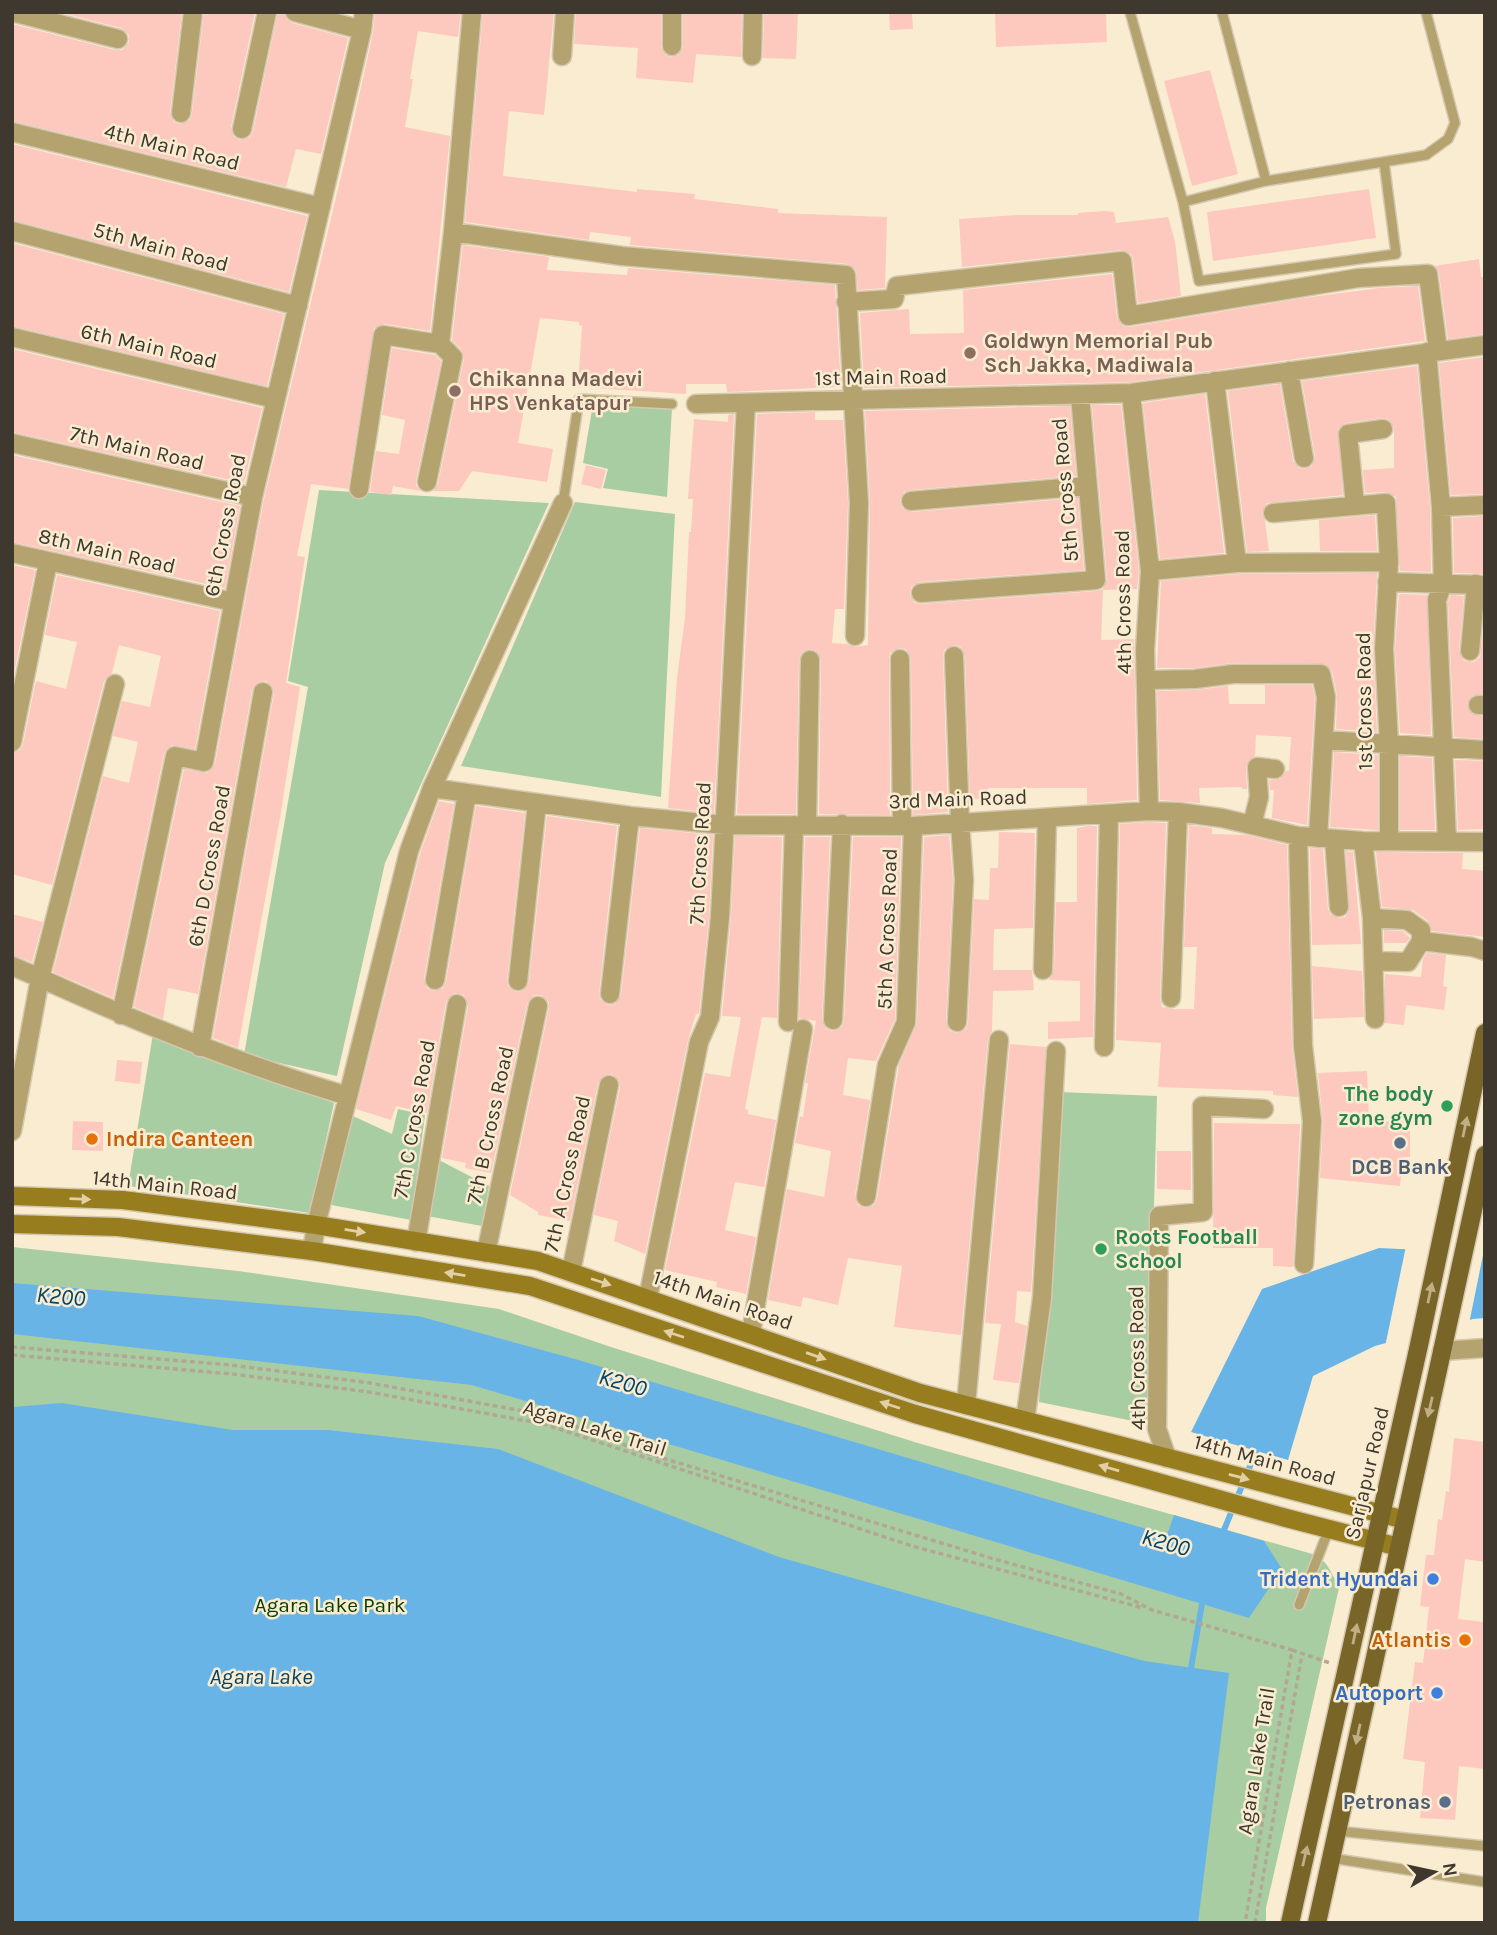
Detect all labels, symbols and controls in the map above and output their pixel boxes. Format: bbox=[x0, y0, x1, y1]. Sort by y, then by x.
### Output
street label: 4th Main Road bbox=[102, 119, 242, 175]
street label: 5th Main Road bbox=[91, 217, 231, 277]
street label: 6th Main Road bbox=[78, 319, 220, 373]
place label: Goldwyn Memorial Pub Sch Jakka, Madiwala bbox=[984, 329, 1213, 377]
marker: Goldwyn Memorial Pub Sch Jakka, Madiwala bbox=[962, 345, 978, 361]
street label: 1st Main Road bbox=[815, 364, 947, 390]
place label: Chikanna Madevi HPS Venkatapur bbox=[469, 367, 643, 415]
marker: Chikanna Madevi HPS Venkatapur bbox=[447, 383, 463, 399]
street label: 5th Cross Road bbox=[1047, 417, 1083, 563]
street label: 7th Main Road bbox=[68, 421, 206, 475]
street label: 6th Cross Road bbox=[199, 452, 251, 598]
street label: 8th Main Road bbox=[36, 524, 178, 578]
street label: 4th Cross Road bbox=[1110, 529, 1136, 675]
street label: 1st Cross Road bbox=[1351, 632, 1377, 770]
street label: 7th Cross Road bbox=[684, 781, 716, 925]
street label: 6th D Cross Road bbox=[183, 783, 235, 949]
street label: 3rd Main Road bbox=[888, 785, 1028, 813]
street label: 5th A Cross Road bbox=[872, 848, 902, 1010]
street label: 7th C Cross Road bbox=[388, 1038, 440, 1200]
street label: 7th B Cross Road bbox=[462, 1044, 518, 1206]
place label: The body zone gym bbox=[1338, 1082, 1433, 1130]
street label: 7th A Cross Road bbox=[539, 1093, 595, 1255]
marker: The body zone gym bbox=[1439, 1098, 1455, 1114]
one-way arrow bbox=[1459, 1116, 1470, 1138]
place label: Indira Canteen bbox=[106, 1127, 253, 1151]
marker: Indira Canteen bbox=[84, 1131, 100, 1147]
marker: DCB Bank bbox=[1392, 1135, 1408, 1151]
place label: DCB Bank bbox=[1351, 1155, 1450, 1179]
street label: 14th Main Road bbox=[91, 1165, 239, 1205]
one-way arrow bbox=[70, 1193, 92, 1204]
place label: Roots Football School bbox=[1115, 1225, 1258, 1273]
one-way arrow bbox=[344, 1226, 366, 1237]
marker: Roots Football School bbox=[1093, 1241, 1109, 1257]
street label: 14th Main Road bbox=[650, 1265, 796, 1335]
one-way arrow bbox=[444, 1268, 466, 1279]
one-way arrow bbox=[591, 1278, 612, 1288]
water label: K200 bbox=[35, 1281, 87, 1312]
one-way arrow bbox=[1424, 1282, 1435, 1304]
street label: 4th Cross Road bbox=[1124, 1285, 1150, 1431]
one-way arrow bbox=[663, 1328, 684, 1339]
one-way arrow bbox=[806, 1351, 827, 1362]
water label: K200 bbox=[595, 1363, 651, 1402]
street label: Agara Lake Trail bbox=[520, 1395, 670, 1461]
one-way arrow bbox=[1424, 1396, 1435, 1418]
one-way arrow bbox=[879, 1399, 900, 1410]
street label: Sarjapur Road bbox=[1340, 1404, 1394, 1542]
street label: 14th Main Road bbox=[1191, 1430, 1339, 1490]
one-way arrow bbox=[1097, 1462, 1119, 1473]
one-way arrow bbox=[1228, 1472, 1250, 1483]
water label: K200 bbox=[1138, 1523, 1194, 1562]
place label: Trident Hyundai bbox=[1260, 1567, 1419, 1591]
marker: Trident Hyundai bbox=[1425, 1571, 1441, 1587]
park label: Agara Lake Park bbox=[254, 1593, 406, 1617]
one-way arrow bbox=[1349, 1623, 1360, 1645]
place label: Atlantis bbox=[1372, 1628, 1451, 1652]
marker: Atlantis bbox=[1457, 1632, 1473, 1648]
water label: Agara Lake bbox=[209, 1663, 313, 1690]
place label: Autoport bbox=[1335, 1681, 1423, 1705]
marker: Autoport bbox=[1429, 1685, 1445, 1701]
street label: Agara Lake Trail bbox=[1233, 1686, 1279, 1836]
one-way arrow bbox=[1352, 1723, 1363, 1745]
place label: Petronas bbox=[1343, 1790, 1431, 1814]
marker: Petronas bbox=[1437, 1794, 1453, 1810]
north arrow bbox=[1399, 1837, 1469, 1907]
one-way arrow bbox=[1300, 1845, 1311, 1867]
text: N bbox=[1438, 1861, 1462, 1878]

